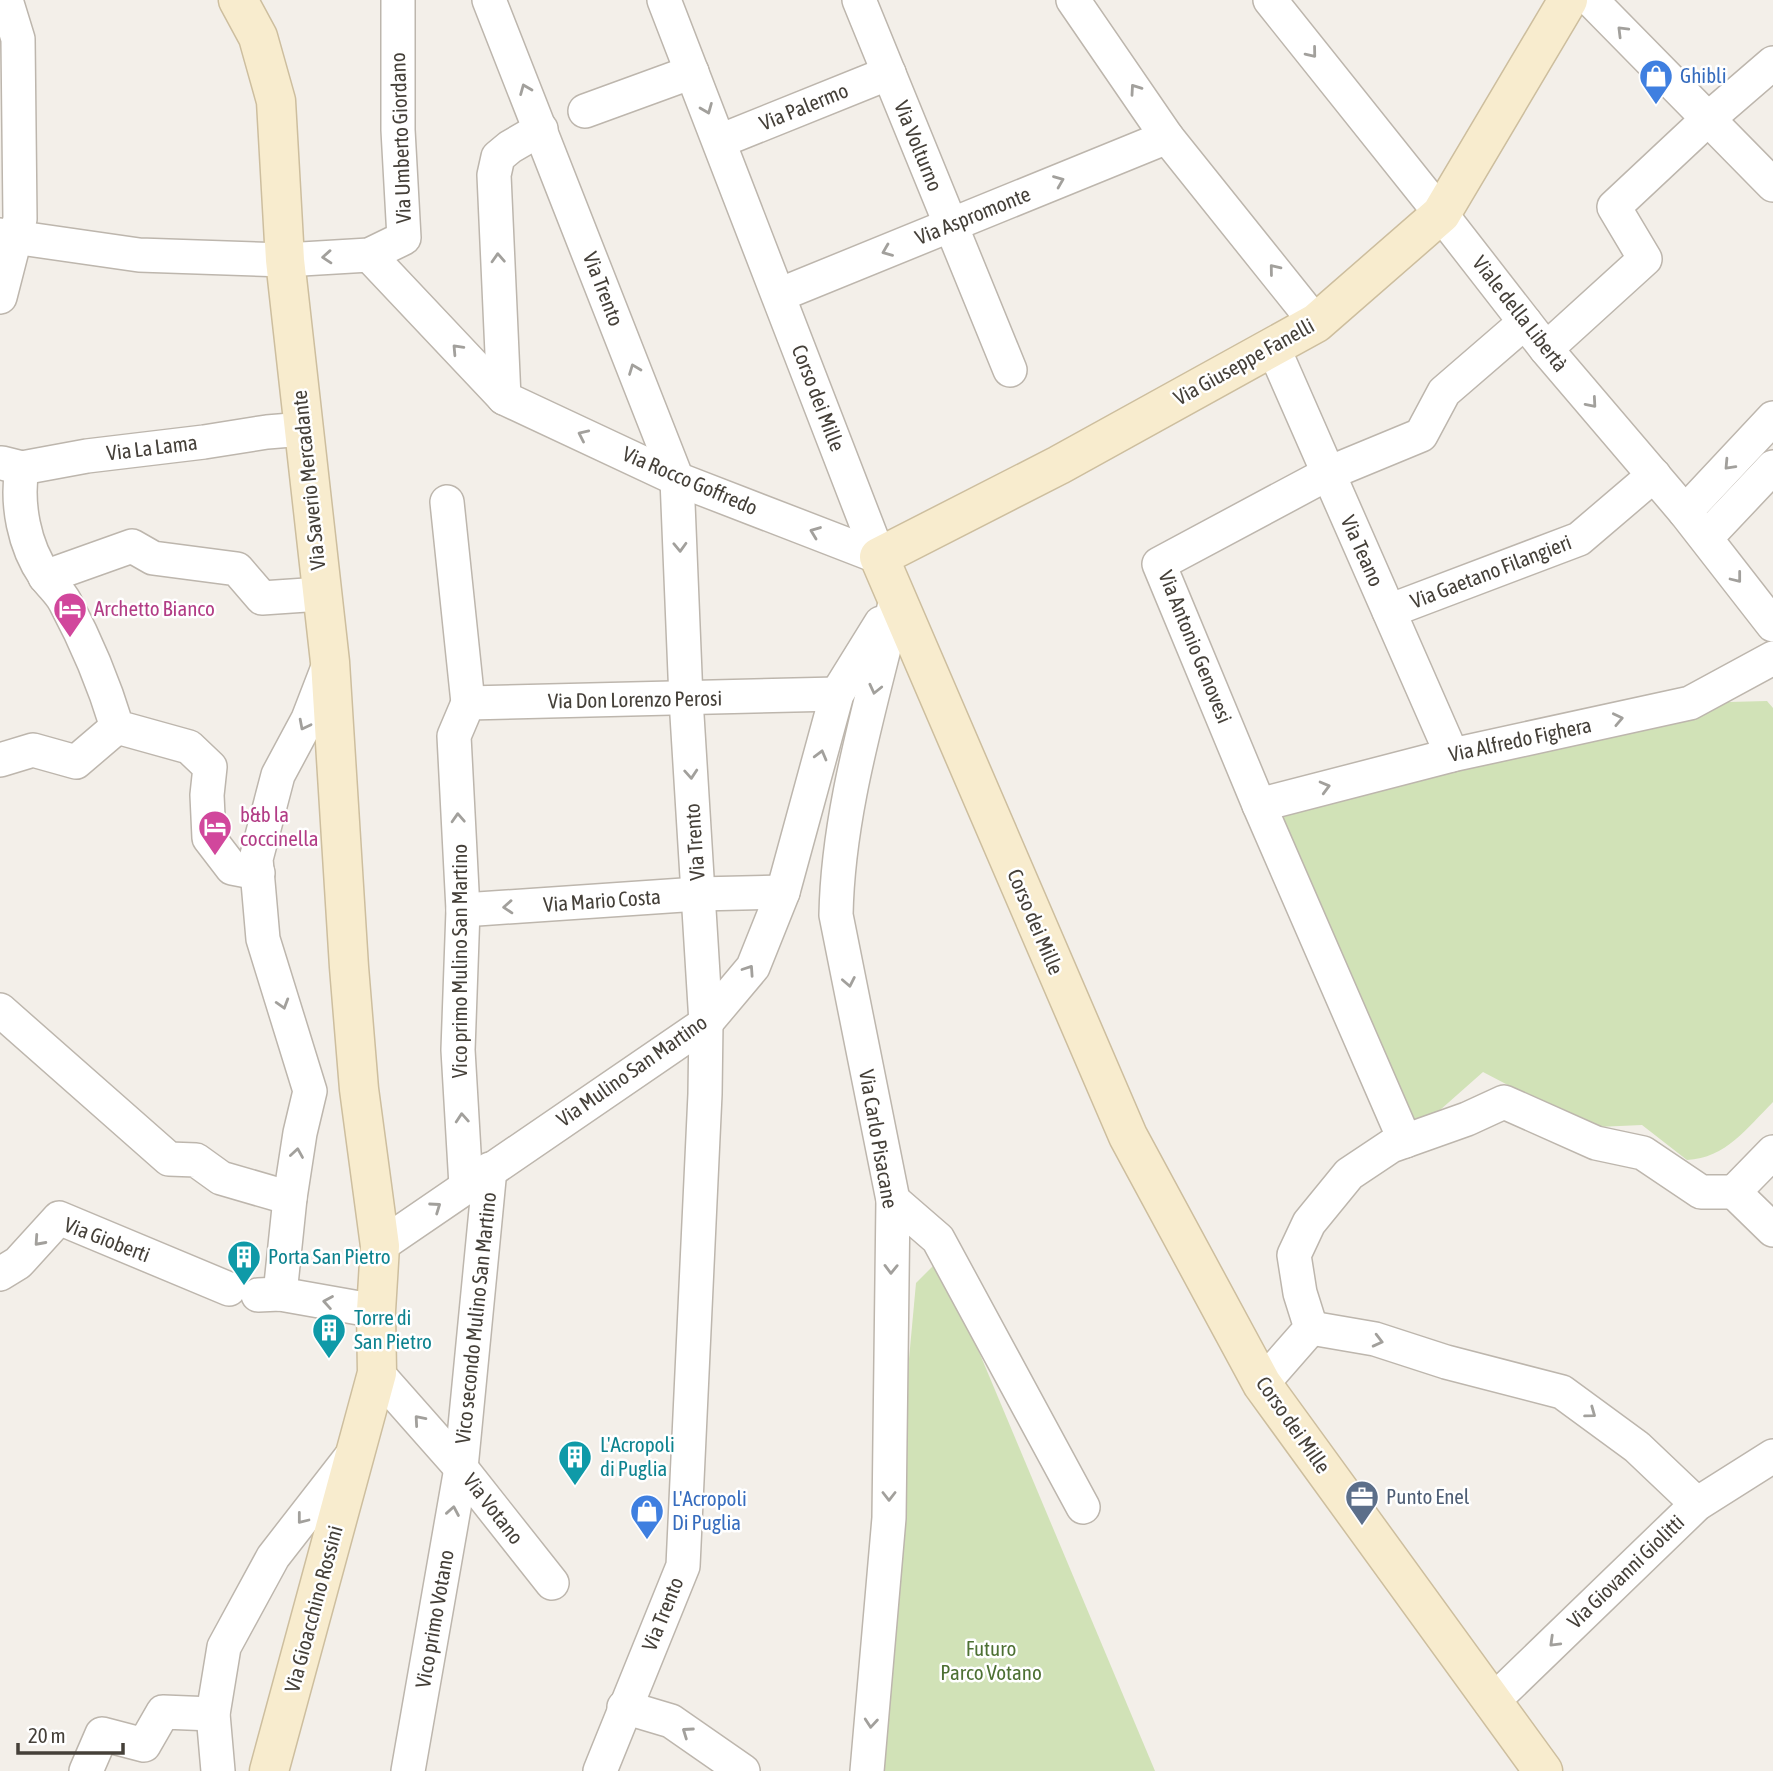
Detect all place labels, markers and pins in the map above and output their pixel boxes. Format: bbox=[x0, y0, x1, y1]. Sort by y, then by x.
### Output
shop icon: Ghibli bbox=[1637, 57, 1675, 106]
place label: Ghibli bbox=[1680, 63, 1727, 87]
hotel icon: Archetto Bianco bbox=[51, 590, 89, 639]
place label: Archetto Bianco bbox=[94, 596, 215, 620]
place label: b&b la coccinella bbox=[240, 802, 319, 850]
hotel icon: b&b la coccinella bbox=[196, 808, 234, 857]
building icon: Porta San Pietro bbox=[225, 1238, 263, 1287]
place label: Porta San Pietro bbox=[268, 1244, 391, 1268]
place label: Torre di San Pietro bbox=[354, 1305, 432, 1353]
building icon: Torre di San Pietro bbox=[310, 1311, 348, 1360]
place label: L'Acropoli di Puglia bbox=[600, 1432, 675, 1480]
building icon: L'Acropoli di Puglia bbox=[556, 1438, 594, 1487]
office icon: Punto Enel bbox=[1343, 1478, 1381, 1527]
place label: Punto Enel bbox=[1386, 1484, 1470, 1508]
place label: L'Acropoli Di Puglia bbox=[672, 1486, 747, 1534]
shop icon: L'Acropoli Di Puglia bbox=[628, 1492, 666, 1541]

